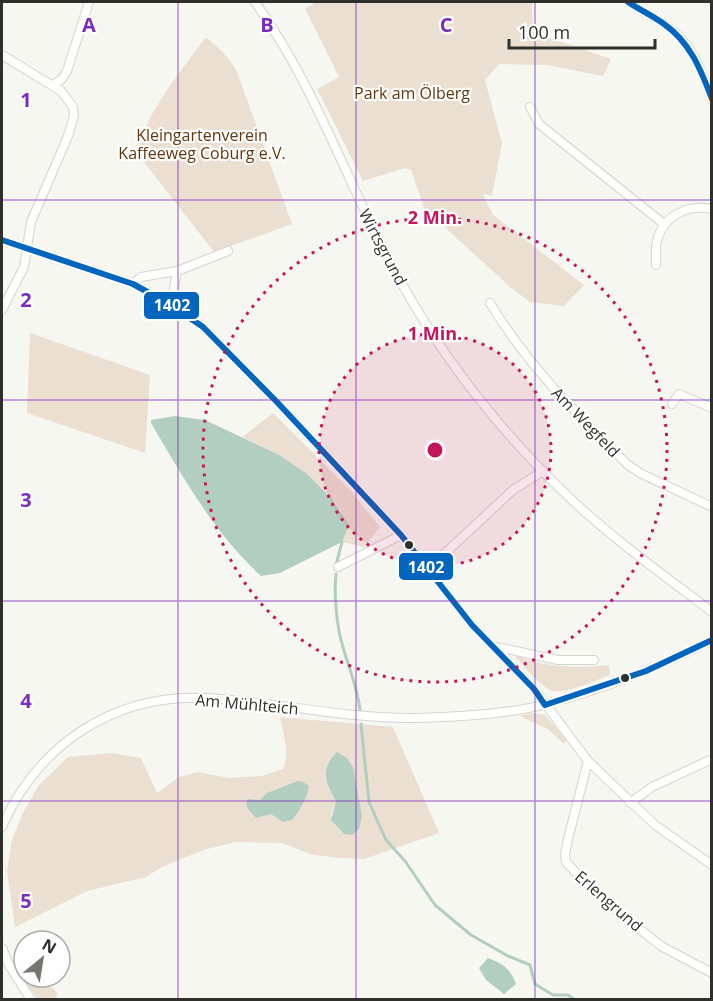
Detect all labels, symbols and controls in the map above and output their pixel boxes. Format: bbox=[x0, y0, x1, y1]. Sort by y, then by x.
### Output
text: A bbox=[82, 11, 96, 38]
text: B bbox=[260, 11, 274, 38]
text: C bbox=[440, 11, 453, 38]
scale bar bbox=[509, 12, 654, 50]
text: 100 m bbox=[518, 20, 570, 44]
park label: Park am Ölberg bbox=[354, 82, 470, 104]
text: 1 bbox=[20, 86, 32, 113]
park label: Kleingartenverein Kaffeeweg Coburg e.V. bbox=[118, 124, 286, 164]
street label: Wirtsgrund bbox=[354, 205, 412, 289]
text: 2 Min. bbox=[408, 205, 462, 229]
text: 2 bbox=[20, 286, 32, 313]
line badge: 1402 bbox=[143, 291, 200, 320]
text: 1402 bbox=[154, 294, 190, 316]
text: 1 Min. bbox=[408, 321, 462, 345]
street label: Am Wegfeld bbox=[547, 382, 625, 462]
centre of rings bbox=[425, 440, 445, 460]
text: 3 bbox=[20, 486, 32, 513]
unlabelled marker bbox=[403, 539, 415, 551]
line badge: 1402 bbox=[398, 552, 454, 581]
text: 1402 bbox=[408, 556, 444, 578]
unlabelled marker bbox=[619, 672, 631, 684]
text: 4 bbox=[20, 687, 32, 714]
street label: Am Mühlteich bbox=[195, 689, 299, 719]
street label: Erlengrund bbox=[570, 866, 648, 936]
text: 5 bbox=[20, 887, 32, 914]
north arrow bbox=[12, 929, 72, 989]
text: N bbox=[38, 933, 61, 959]

